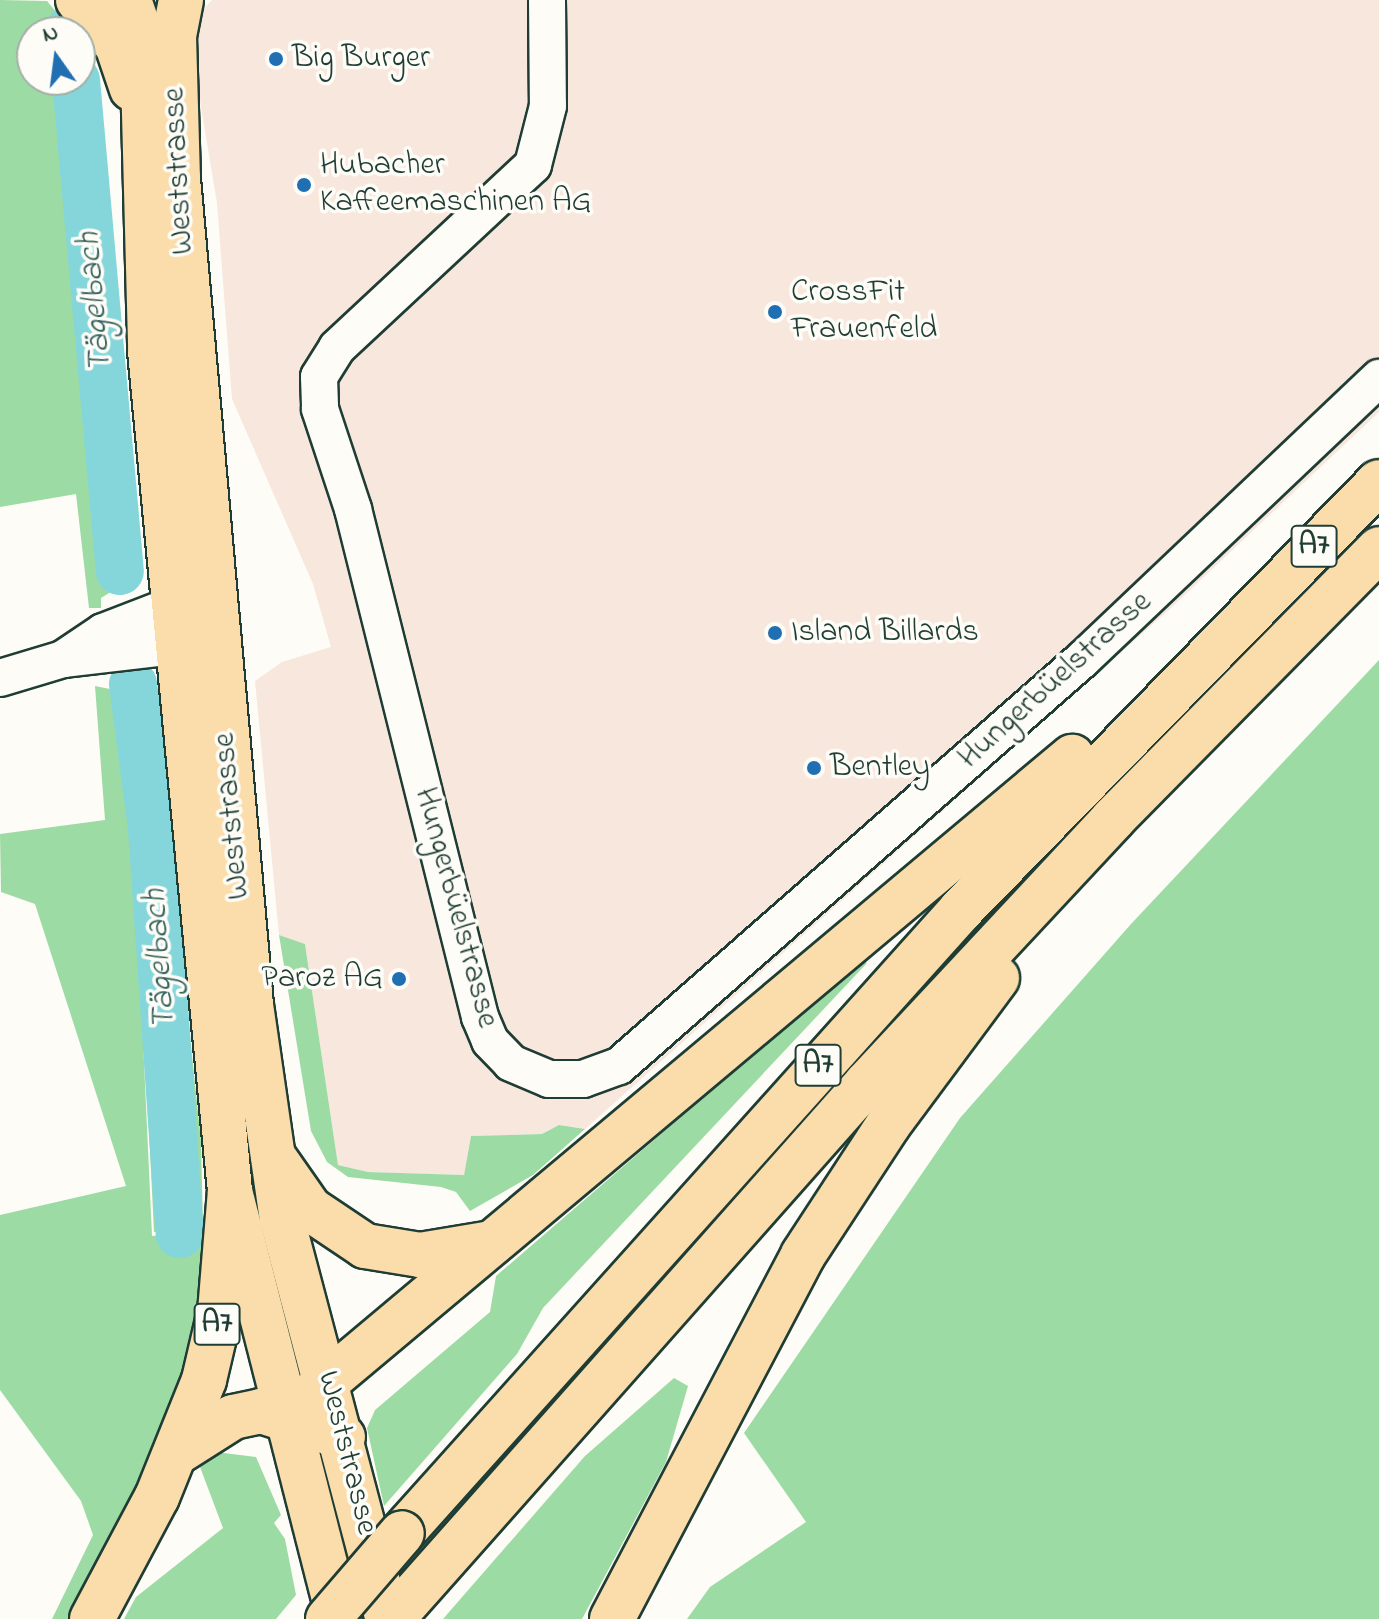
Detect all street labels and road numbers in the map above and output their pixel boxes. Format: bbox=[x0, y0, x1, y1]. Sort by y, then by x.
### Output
street label: Weststrasse bbox=[156, 86, 204, 256]
road number: A7 bbox=[1290, 520, 1338, 572]
street label: Hungerbüelstrasse bbox=[951, 584, 1161, 778]
street label: Weststrasse bbox=[207, 731, 259, 901]
street label: Hungerbüelstrasse bbox=[404, 784, 506, 1032]
road number: A7 bbox=[794, 1039, 842, 1091]
road number: A7 bbox=[193, 1298, 241, 1350]
street label: Weststrasse bbox=[307, 1367, 385, 1539]

